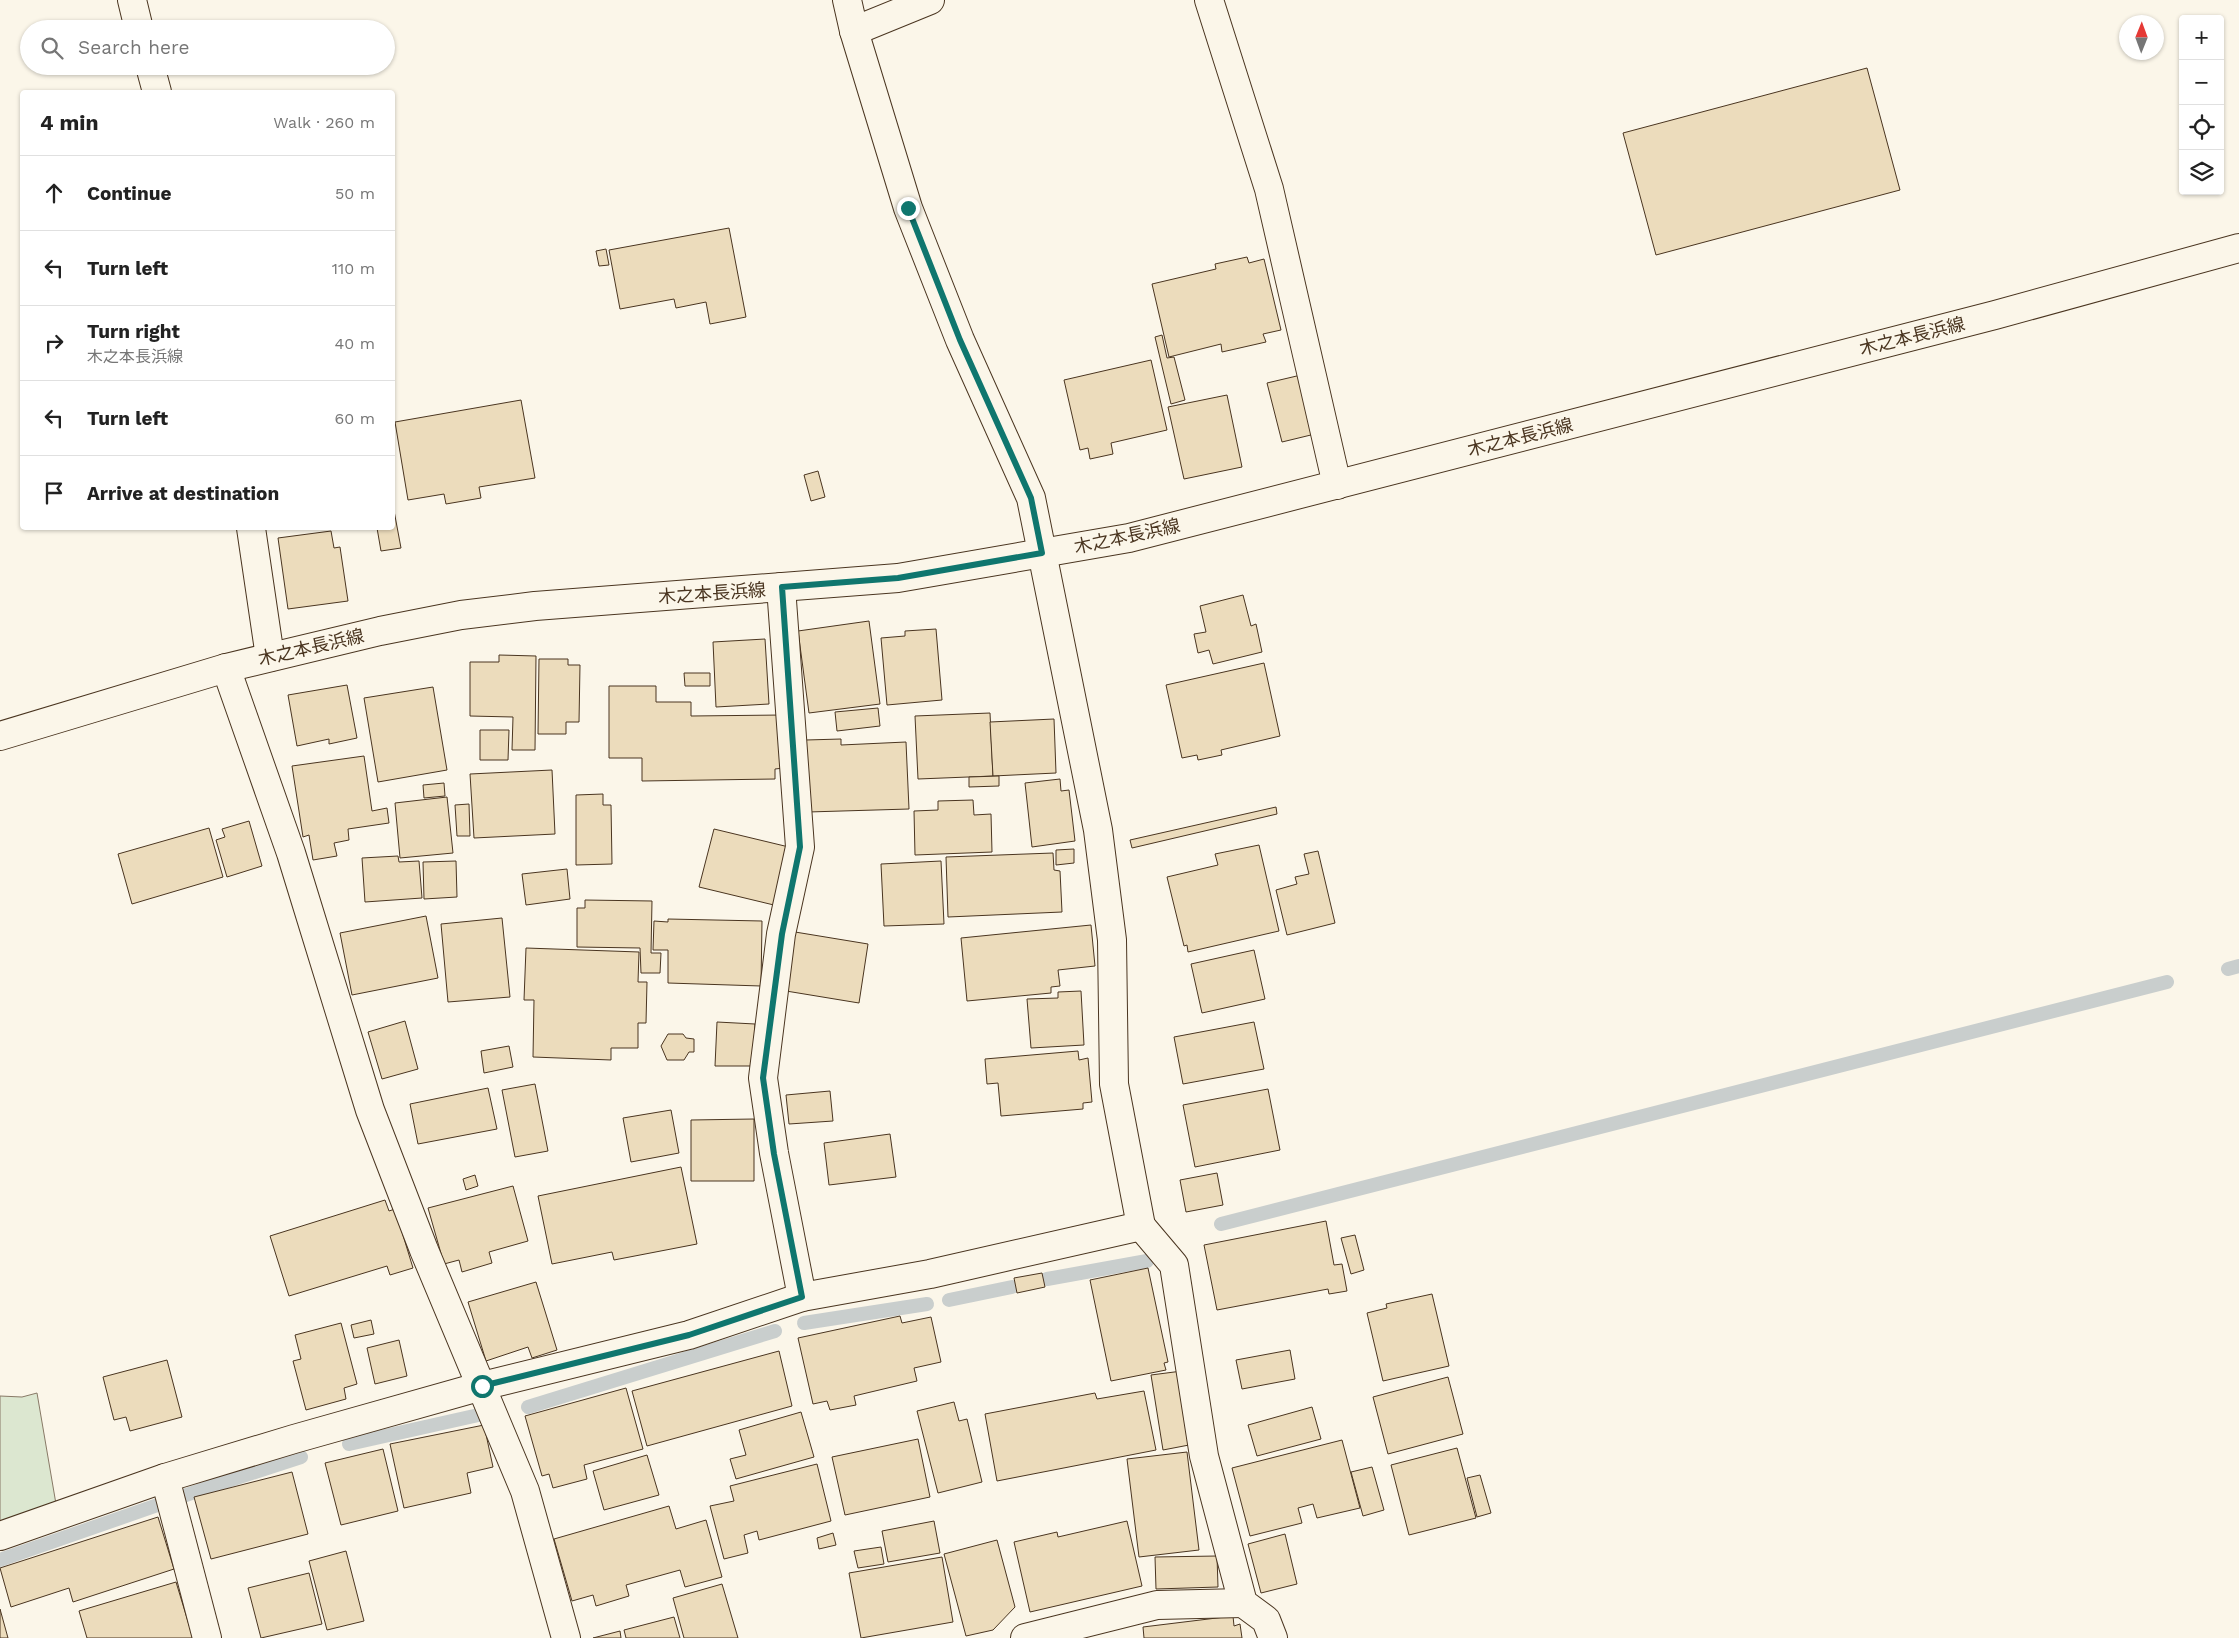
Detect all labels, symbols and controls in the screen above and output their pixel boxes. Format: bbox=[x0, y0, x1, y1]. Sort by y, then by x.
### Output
north arrow bbox=[2119, 15, 2164, 60]
map controls bbox=[2179, 15, 2224, 195]
button: + bbox=[2179, 15, 2224, 60]
search box bbox=[20, 20, 395, 75]
icon: search bbox=[38, 34, 66, 62]
text: Search here bbox=[78, 36, 189, 59]
button: − bbox=[2179, 60, 2224, 105]
button: locate bbox=[2179, 105, 2224, 150]
text: 4 min bbox=[40, 110, 98, 135]
text: Walk · 260 m bbox=[273, 113, 375, 132]
button: layers bbox=[2179, 150, 2224, 195]
icon: ahead bbox=[40, 179, 68, 207]
text: Continue bbox=[87, 182, 171, 205]
text: 50 m bbox=[335, 184, 375, 203]
route end bbox=[897, 197, 920, 220]
icon: left bbox=[40, 254, 68, 282]
text: Turn left bbox=[87, 257, 168, 280]
text: 110 m bbox=[332, 259, 375, 278]
street label: 木之本長浜線 bbox=[1857, 313, 1967, 359]
text: Turn right bbox=[87, 320, 180, 343]
icon: right bbox=[40, 329, 68, 357]
text: 40 m bbox=[335, 334, 375, 353]
text: 木之本長浜線 bbox=[87, 347, 183, 366]
icon: left bbox=[40, 404, 68, 432]
text: Turn left bbox=[87, 407, 168, 430]
text: 60 m bbox=[335, 409, 375, 428]
street label: 木之本長浜線 bbox=[1465, 414, 1575, 460]
icon: arrive bbox=[40, 479, 68, 507]
text: Arrive at destination bbox=[87, 482, 279, 505]
street label: 木之本長浜線 bbox=[1072, 515, 1182, 557]
street label: 木之本長浜線 bbox=[657, 579, 767, 607]
street label: 木之本長浜線 bbox=[256, 625, 366, 669]
route start bbox=[471, 1375, 494, 1398]

